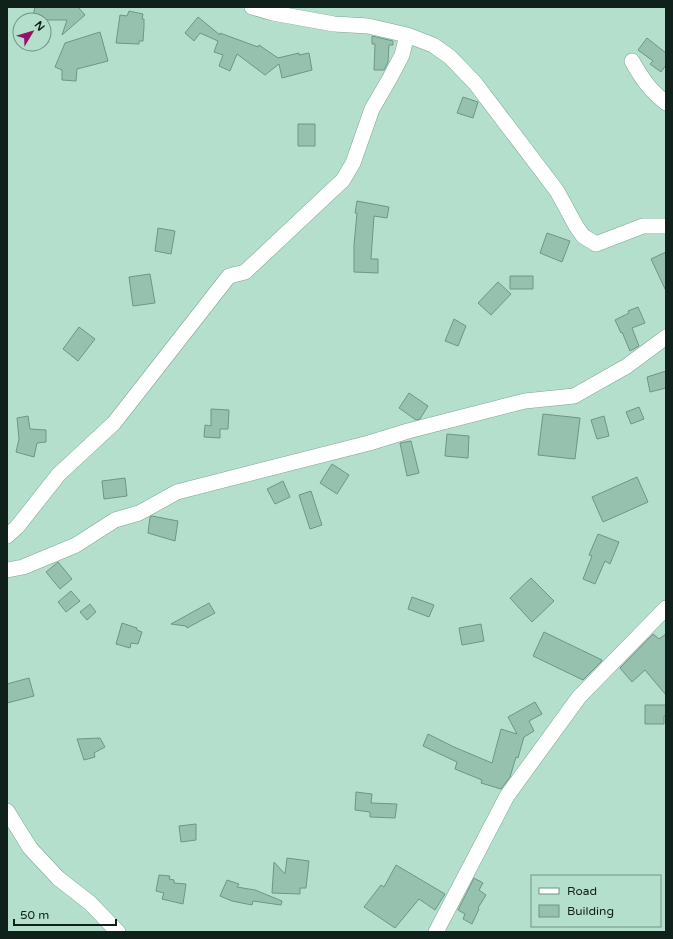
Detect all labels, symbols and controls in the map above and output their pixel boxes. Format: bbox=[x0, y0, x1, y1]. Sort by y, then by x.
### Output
north arrow bbox=[12, 12, 52, 52]
text: N bbox=[32, 19, 47, 34]
legend bbox=[531, 875, 661, 927]
text: Road bbox=[567, 884, 597, 898]
scale bar bbox=[14, 901, 116, 927]
text: Building bbox=[567, 904, 614, 918]
text: 50 m bbox=[20, 908, 49, 922]

